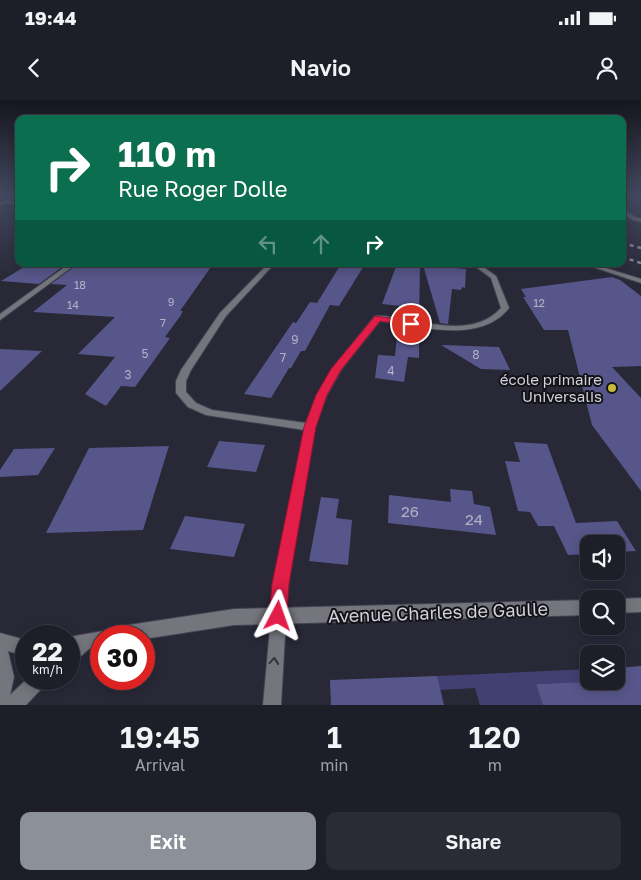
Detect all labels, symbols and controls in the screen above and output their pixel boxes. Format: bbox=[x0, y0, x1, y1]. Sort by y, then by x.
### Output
text: 19:44 bbox=[25, 6, 77, 29]
icon: back bbox=[20, 54, 48, 82]
text: Navio bbox=[290, 54, 351, 81]
icon: person bbox=[593, 54, 621, 82]
text: 110 m bbox=[118, 133, 216, 175]
icon: right bbox=[35, 135, 100, 200]
text: Rue Roger Dolle bbox=[118, 175, 288, 202]
icon: left bbox=[254, 230, 282, 258]
icon: ahead bbox=[307, 230, 335, 258]
icon: right bbox=[360, 230, 388, 258]
house number: 18 bbox=[74, 278, 86, 291]
house number: 9 bbox=[168, 295, 174, 308]
house number: 12 bbox=[533, 296, 545, 309]
house number: 14 bbox=[67, 298, 79, 311]
pin bbox=[390, 303, 432, 345]
icon: arrive bbox=[397, 310, 425, 338]
house number: 7 bbox=[160, 316, 166, 329]
house number: 9 bbox=[291, 332, 299, 347]
house number: 5 bbox=[142, 346, 149, 361]
house number: 8 bbox=[472, 347, 480, 362]
house number: 7 bbox=[280, 350, 286, 365]
house number: 4 bbox=[387, 363, 395, 378]
house number: 3 bbox=[124, 367, 132, 382]
place label: école primaire Universalis bbox=[500, 370, 602, 405]
marker: école primaire Universalis bbox=[606, 382, 618, 394]
house number: 26 bbox=[401, 502, 419, 520]
house number: 24 bbox=[465, 510, 483, 528]
map controls bbox=[580, 535, 625, 690]
button: sound bbox=[580, 535, 625, 580]
position arrow bbox=[251, 589, 303, 641]
button: search bbox=[580, 590, 625, 635]
street label: Avenue Charles de Gaulle bbox=[328, 597, 548, 627]
speed limit sign: 30 bbox=[90, 625, 155, 690]
text: 22 bbox=[32, 636, 63, 667]
button: layers bbox=[580, 645, 625, 690]
one-way arrow bbox=[269, 656, 280, 664]
text: km/h bbox=[32, 662, 63, 677]
text: 19:45 bbox=[120, 719, 200, 755]
text: 1 bbox=[327, 719, 342, 755]
text: 120 bbox=[469, 719, 521, 755]
text: Arrival bbox=[135, 755, 185, 775]
text: min bbox=[320, 755, 348, 775]
text: m bbox=[488, 755, 502, 775]
button: Exit bbox=[20, 812, 316, 870]
button: Share bbox=[326, 812, 621, 870]

